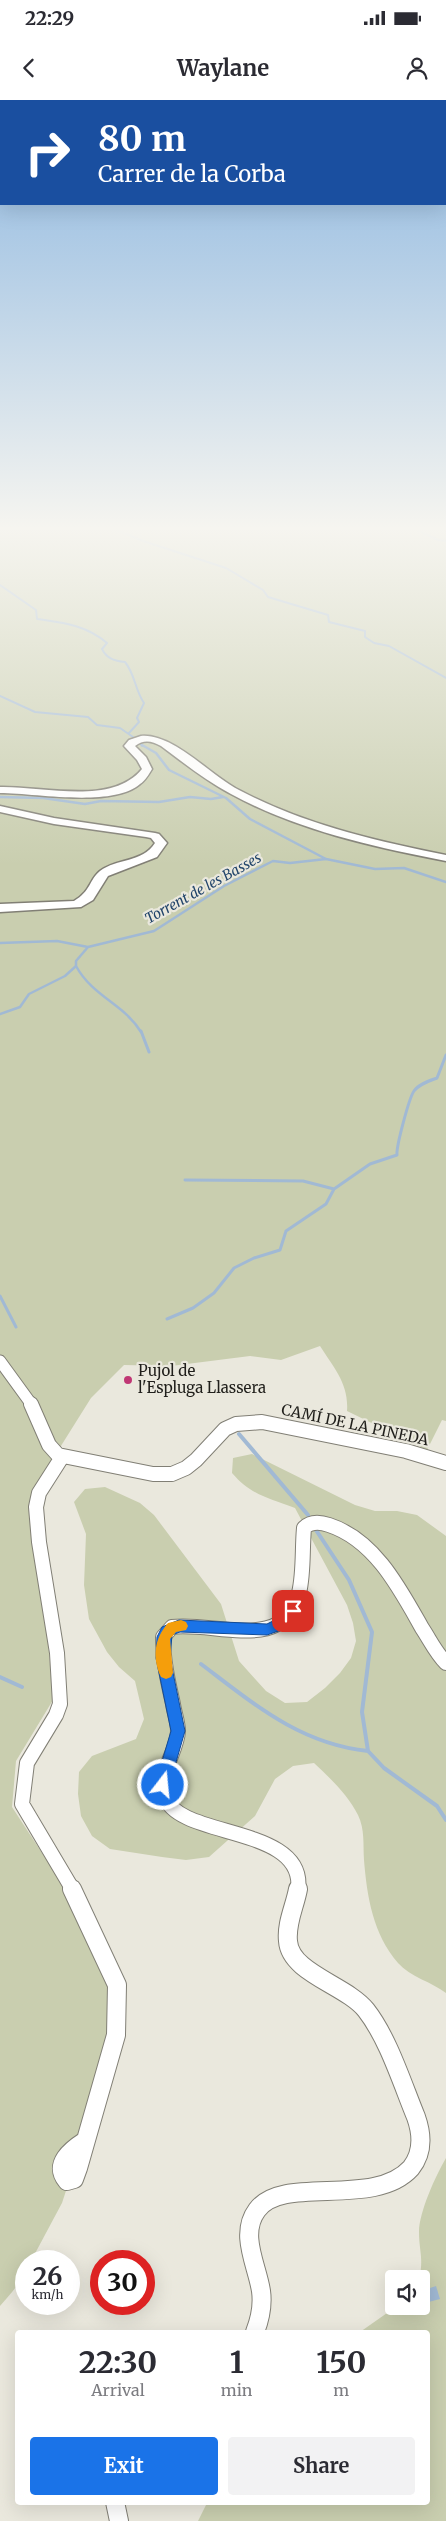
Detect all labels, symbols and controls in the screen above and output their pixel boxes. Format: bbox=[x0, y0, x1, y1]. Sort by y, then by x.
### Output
text: 22:29 bbox=[25, 6, 74, 30]
icon: back bbox=[15, 54, 43, 82]
text: Waylane bbox=[177, 54, 269, 82]
icon: person bbox=[403, 54, 431, 82]
text: 80 m bbox=[98, 117, 186, 161]
icon: right bbox=[15, 120, 80, 185]
text: Carrer de la Corba bbox=[98, 160, 286, 188]
water label: Torrent de les Basses bbox=[142, 848, 265, 927]
place label: Pujol de l'Espluga Llassera bbox=[138, 1361, 266, 1397]
marker: Pujol de l'Espluga Llassera bbox=[122, 1374, 134, 1386]
street label: CAMÍ DE LA PINEDA bbox=[280, 1399, 431, 1450]
pin bbox=[272, 1590, 314, 1632]
icon: arrive bbox=[279, 1597, 307, 1625]
position arrow bbox=[136, 1758, 188, 1810]
speed limit sign: 30 bbox=[90, 2250, 155, 2315]
text: 26 bbox=[33, 2260, 62, 2292]
map controls bbox=[385, 2270, 430, 2315]
button: sound bbox=[385, 2270, 430, 2315]
text: km/h bbox=[32, 2287, 63, 2302]
text: 22:30 bbox=[79, 2343, 157, 2381]
text: 1 bbox=[230, 2343, 244, 2381]
text: 150 bbox=[316, 2343, 366, 2381]
text: Arrival bbox=[91, 2380, 145, 2400]
text: min bbox=[221, 2380, 252, 2400]
text: m bbox=[333, 2380, 349, 2400]
button: Exit bbox=[30, 2437, 218, 2495]
button: Share bbox=[228, 2437, 415, 2495]

